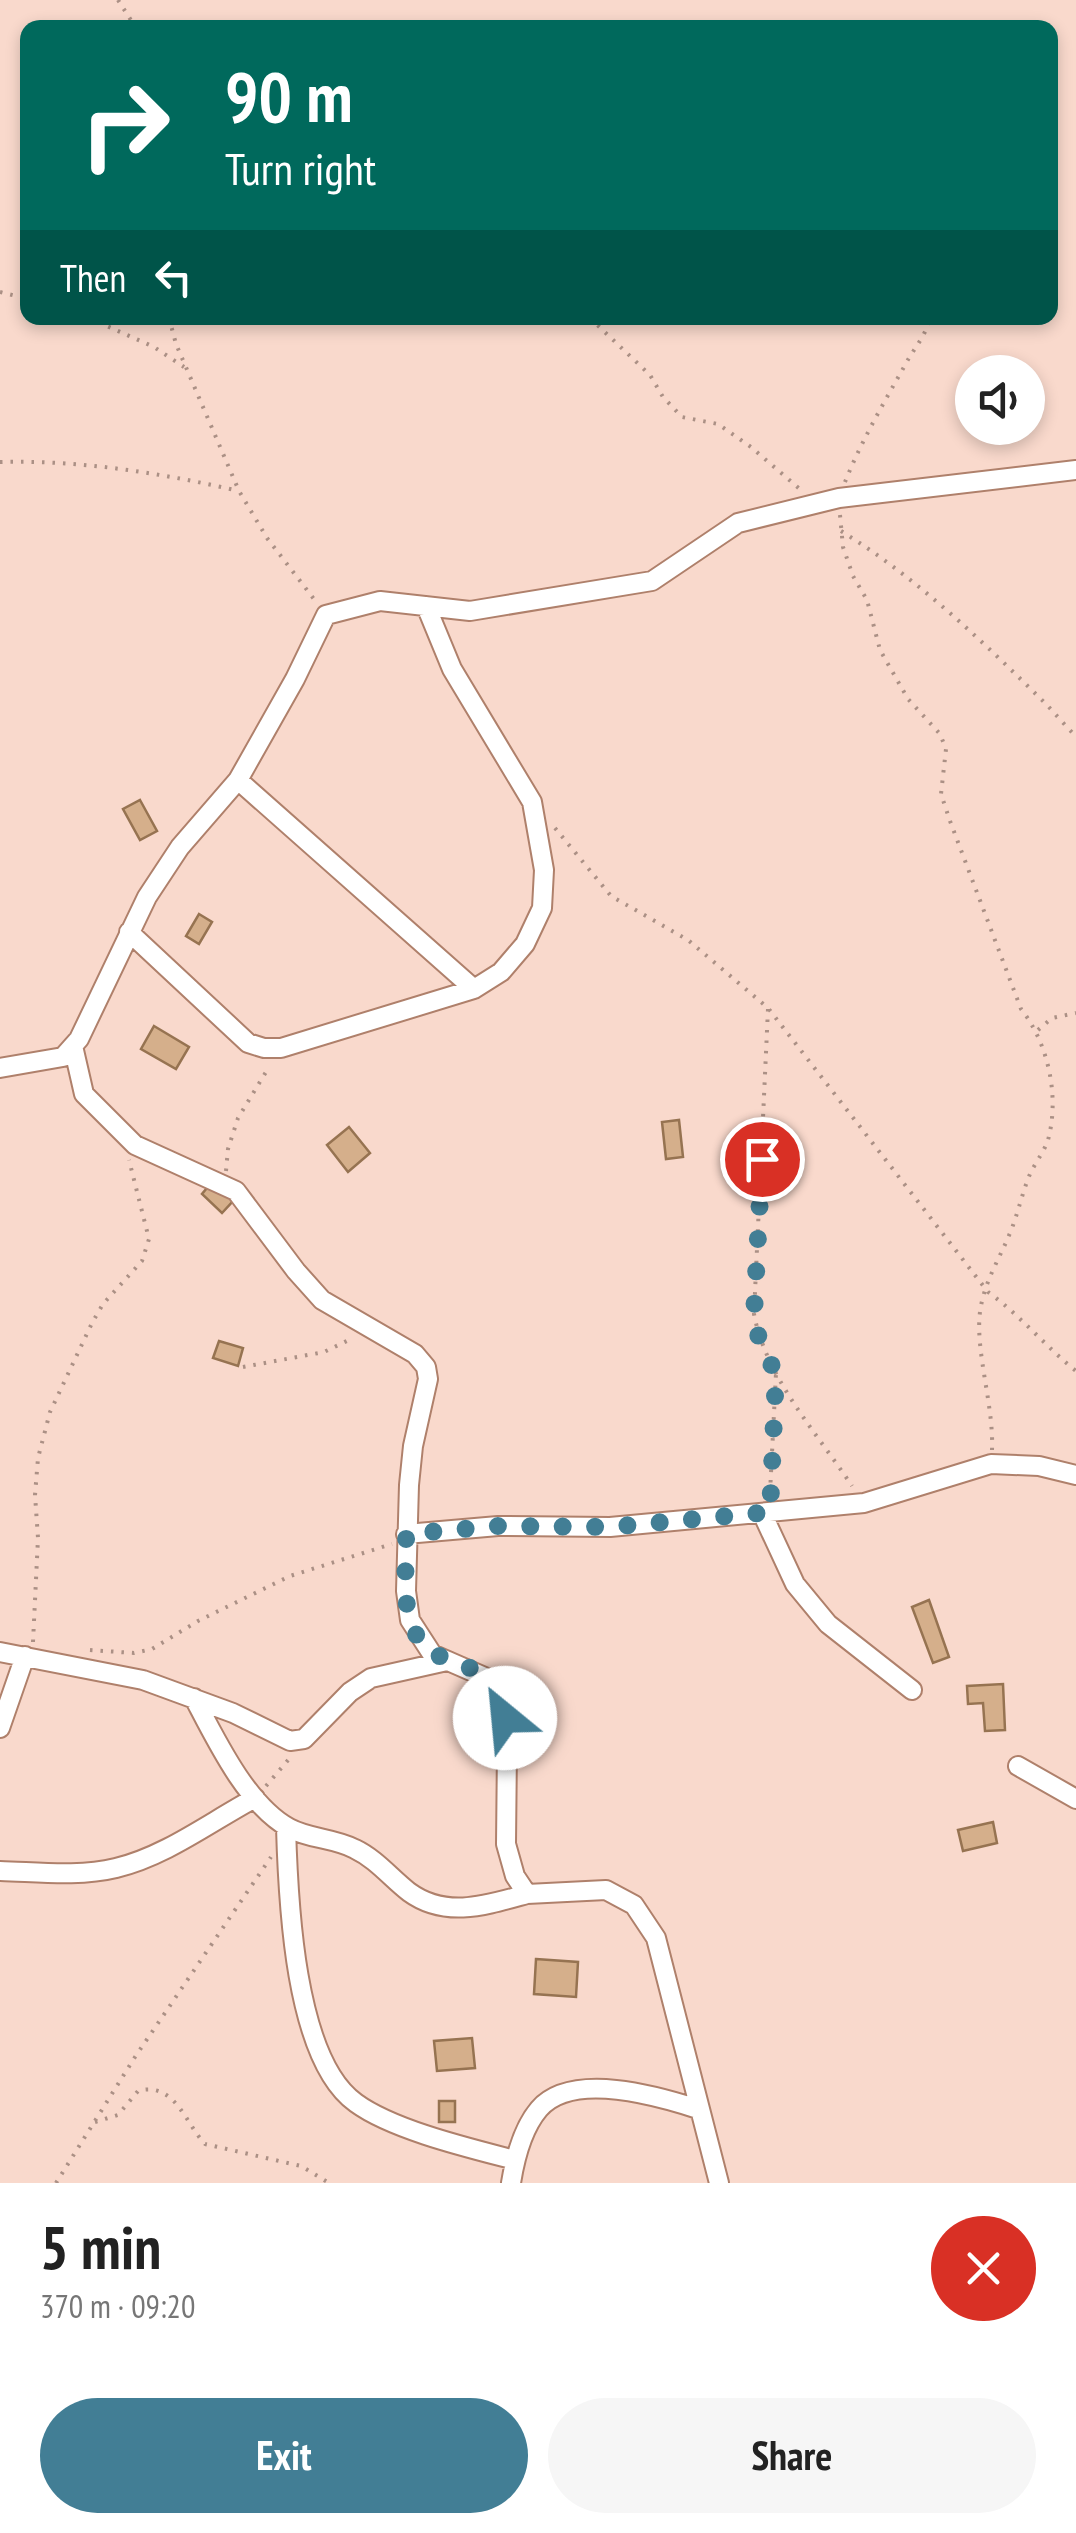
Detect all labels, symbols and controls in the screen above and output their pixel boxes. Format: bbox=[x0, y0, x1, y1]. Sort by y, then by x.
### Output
text: 90 m bbox=[225, 51, 353, 141]
icon: right bbox=[60, 60, 190, 190]
text: Turn right bbox=[225, 139, 376, 197]
icon: left bbox=[146, 250, 201, 305]
text: Then bbox=[60, 253, 126, 302]
map controls bbox=[955, 355, 1045, 445]
button: sound bbox=[955, 355, 1045, 445]
pin bbox=[720, 1117, 805, 1202]
icon: arrive bbox=[735, 1132, 790, 1187]
position arrow bbox=[453, 1666, 557, 1770]
text: 5 min bbox=[40, 2208, 161, 2286]
button: close bbox=[931, 2216, 1036, 2321]
text: 370 m · 09:20 bbox=[40, 2285, 195, 2327]
button: Exit bbox=[40, 2398, 528, 2513]
button: Share bbox=[548, 2398, 1036, 2513]

